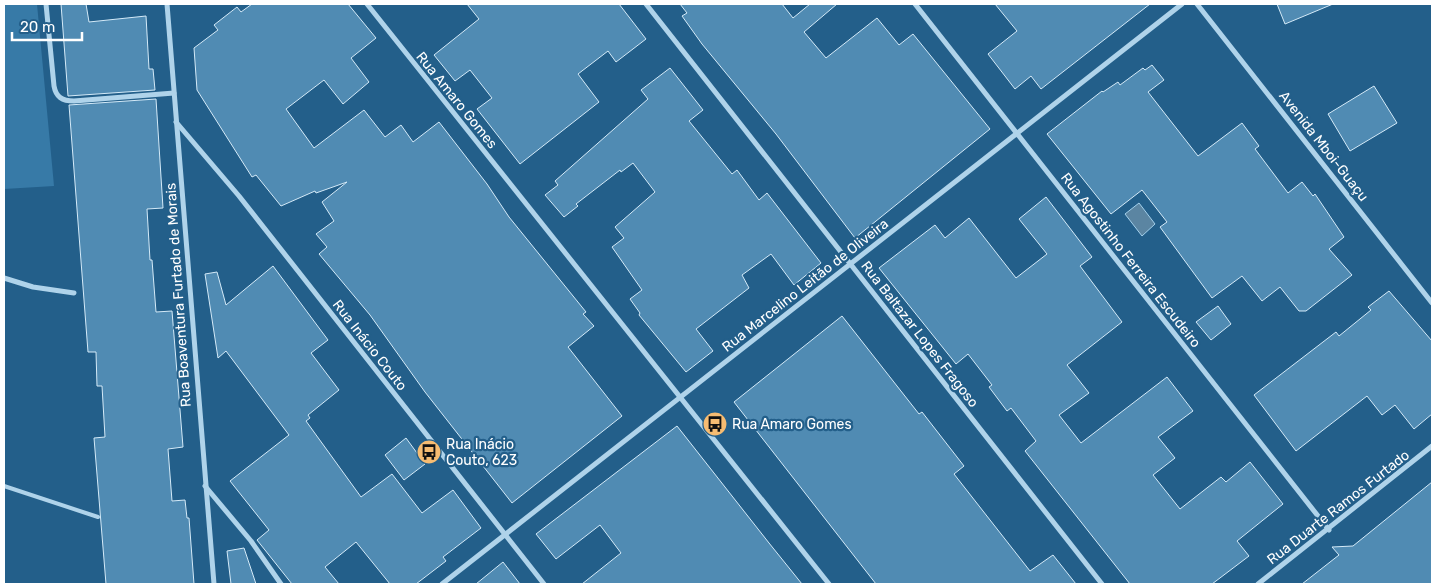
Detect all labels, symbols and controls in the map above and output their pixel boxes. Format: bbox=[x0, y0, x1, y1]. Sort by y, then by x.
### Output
scale bar bbox=[12, 10, 82, 42]
text: 20 m bbox=[20, 18, 55, 36]
street label: Rua Amaro Gomes bbox=[412, 48, 501, 152]
street label: Avenida Mboi-Guaçu bbox=[1275, 88, 1372, 205]
street label: Rua Agostinho Ferreira Escudeiro bbox=[1057, 170, 1204, 351]
street label: Rua Boaventura Furtado de Morais bbox=[162, 182, 195, 408]
street label: Rua Marcelino Leitão de Oliveira bbox=[719, 215, 892, 356]
street label: Rua Baltazar Lopes Fragoso bbox=[857, 258, 982, 411]
street label: Rua Inácio Couto bbox=[329, 296, 410, 394]
bus stop icon: Rua Amaro Gomes bbox=[702, 411, 728, 437]
place label: Rua Amaro Gomes bbox=[732, 416, 852, 433]
place label: Rua Inácio Couto, 623 bbox=[446, 436, 517, 469]
bus stop icon: Rua Inácio Couto, 623 bbox=[416, 439, 442, 465]
street label: Rua Duarte Ramos Furtado bbox=[1264, 447, 1413, 568]

